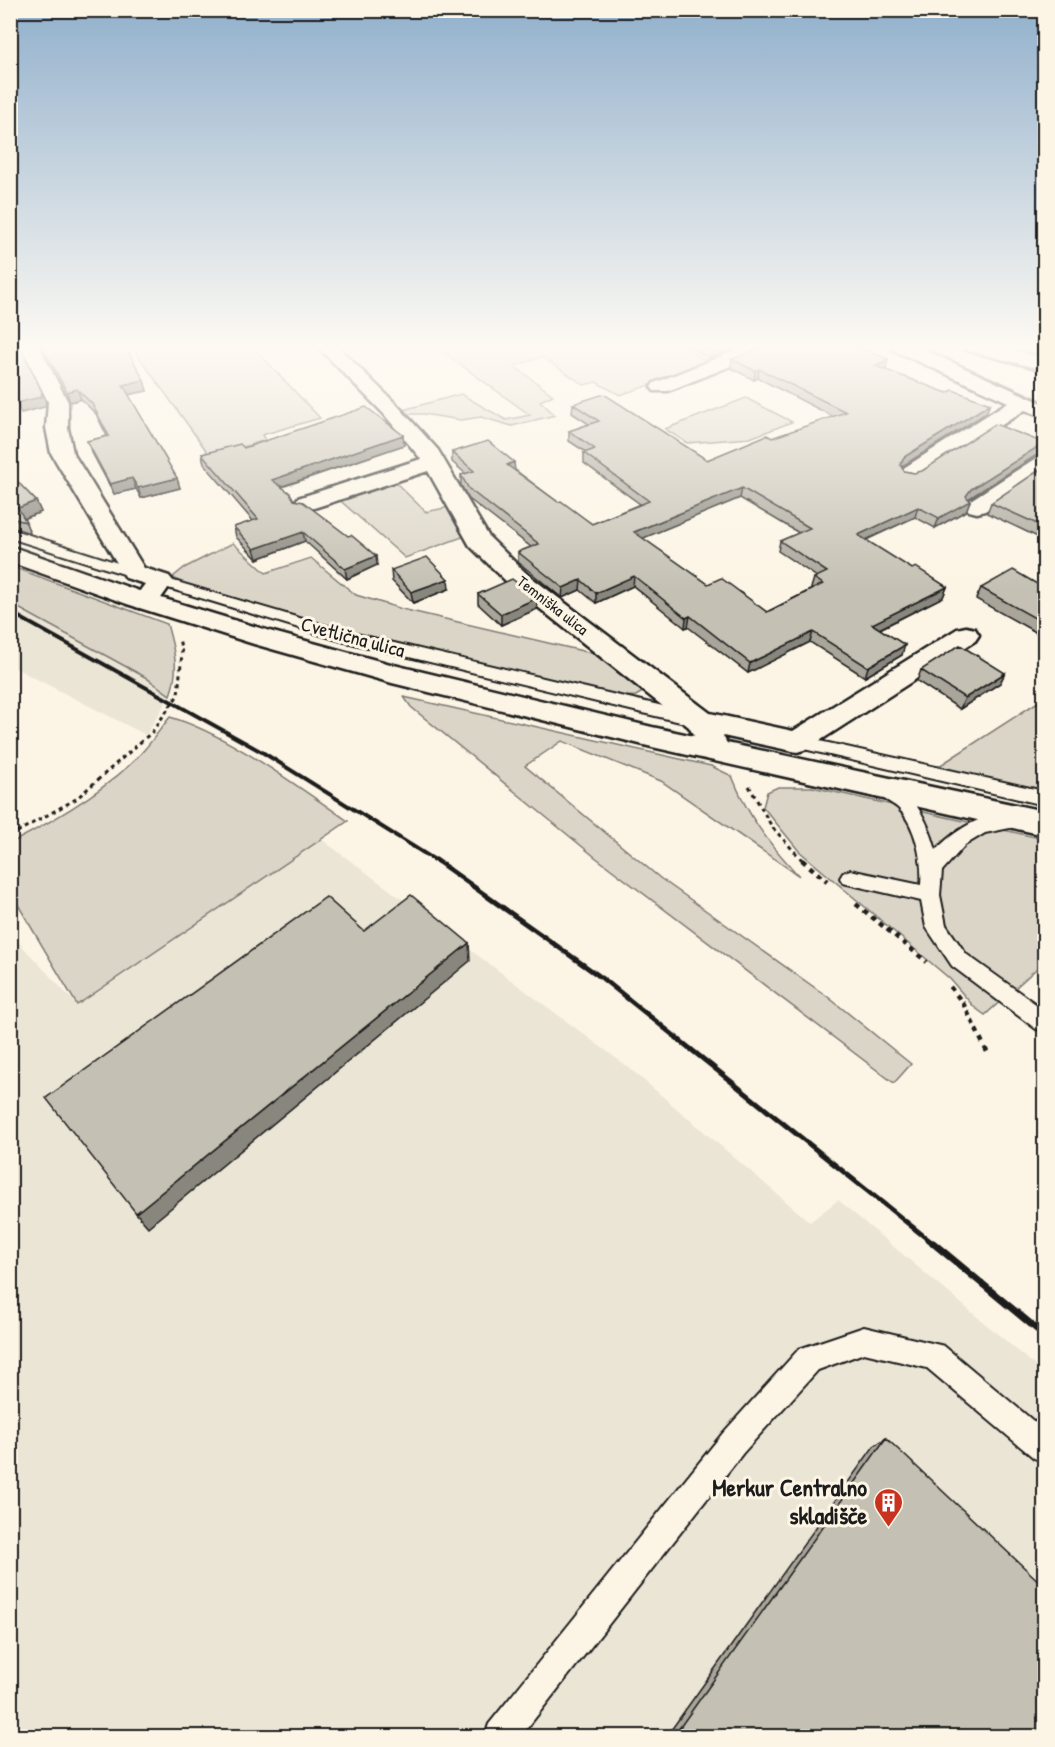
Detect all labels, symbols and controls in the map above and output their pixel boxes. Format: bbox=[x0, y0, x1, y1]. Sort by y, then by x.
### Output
street label: Temniška ulica bbox=[513, 570, 593, 640]
street label: Cvetlična ulica bbox=[298, 610, 408, 663]
place label: Merkur Centralno skladišče bbox=[712, 1471, 867, 1531]
building icon: Merkur Centralno skladišče bbox=[872, 1486, 904, 1528]

